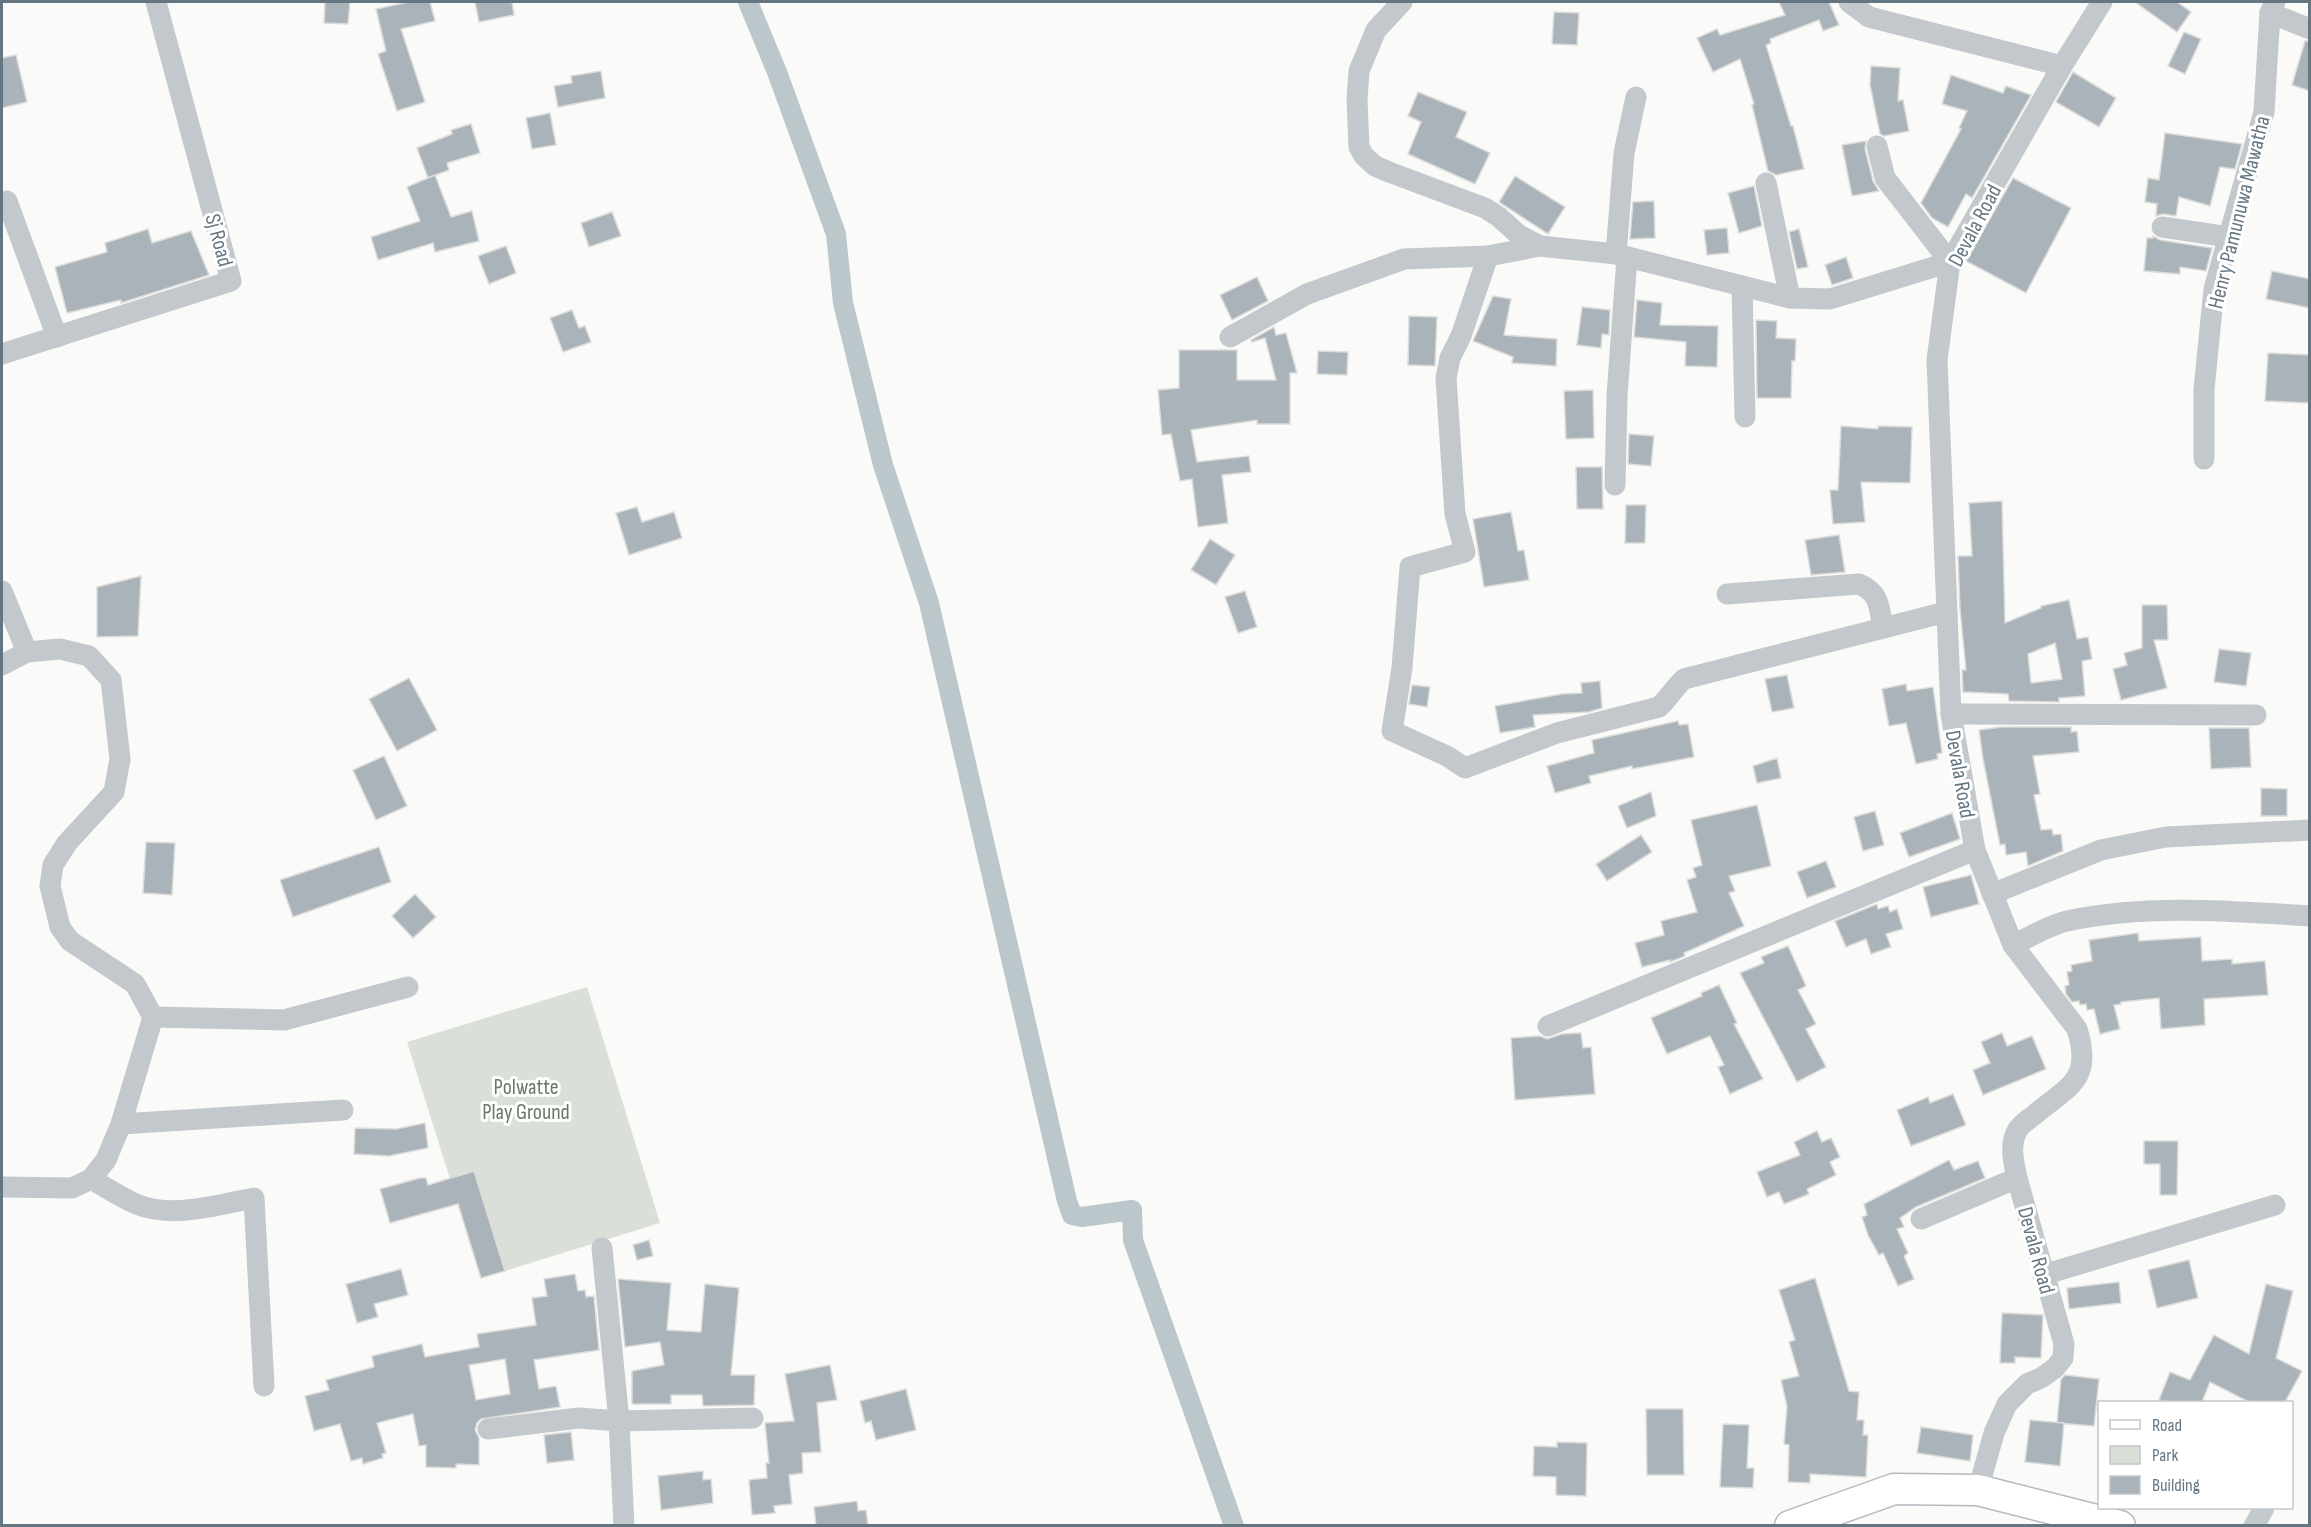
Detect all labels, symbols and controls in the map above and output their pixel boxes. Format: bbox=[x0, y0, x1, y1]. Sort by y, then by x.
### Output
street label: Henry Pamunuwa Mawatha bbox=[2202, 113, 2276, 312]
street label: Devala Road bbox=[1943, 180, 2008, 271]
street label: Sj Road bbox=[199, 211, 239, 270]
street label: Devala Road bbox=[1939, 728, 1981, 820]
park label: Polwatte Play Ground bbox=[482, 1074, 570, 1126]
street label: Devala Road bbox=[2011, 1204, 2060, 1297]
legend bbox=[2098, 1401, 2293, 1509]
text: Road bbox=[2152, 1415, 2182, 1436]
text: Park bbox=[2152, 1445, 2178, 1466]
text: Building bbox=[2152, 1475, 2200, 1496]

